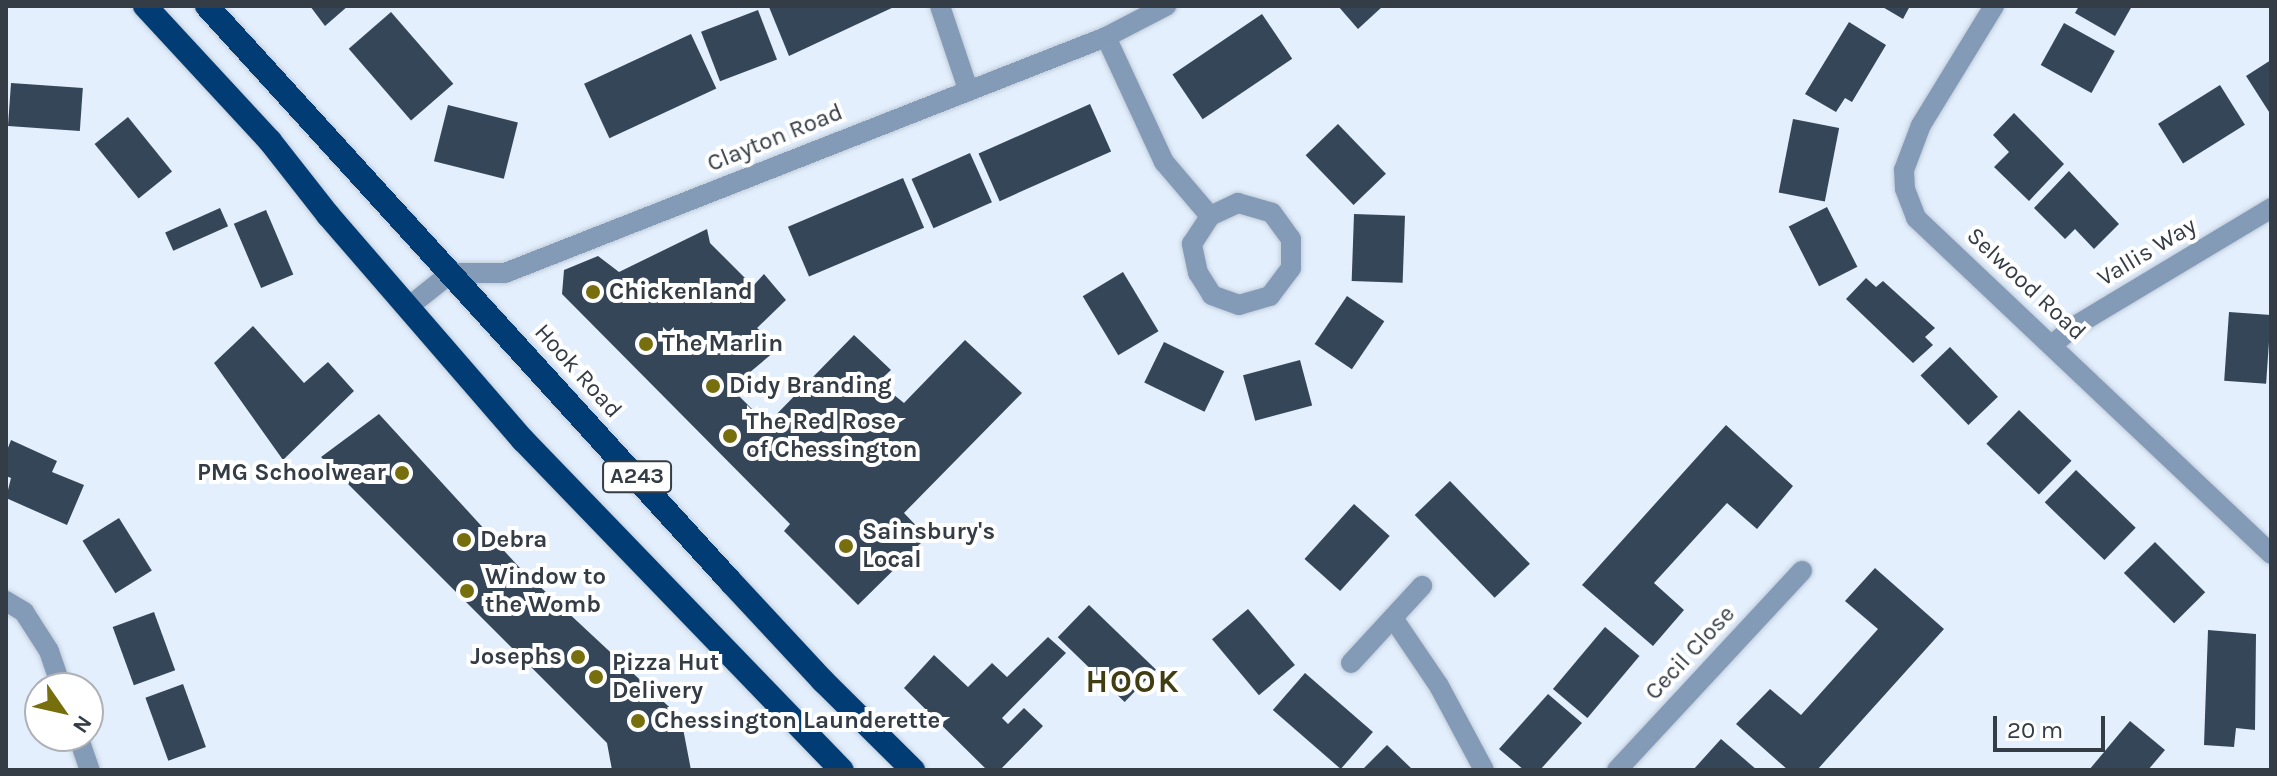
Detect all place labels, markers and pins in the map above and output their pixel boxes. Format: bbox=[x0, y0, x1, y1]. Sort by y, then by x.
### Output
place label: Chickenland bbox=[609, 278, 753, 306]
marker: Chickenland bbox=[584, 283, 602, 301]
place label: The Marlin bbox=[662, 330, 783, 358]
marker: The Marlin bbox=[637, 335, 655, 353]
place label: Didy Branding bbox=[729, 372, 892, 400]
marker: Didy Branding bbox=[704, 377, 722, 395]
place label: The Red Rose of Chessington bbox=[746, 408, 917, 464]
marker: The Red Rose of Chessington bbox=[721, 427, 739, 445]
place label: PMG Schoolwear bbox=[197, 459, 386, 487]
marker: PMG Schoolwear bbox=[393, 464, 411, 482]
place label: Sainsbury's Local bbox=[862, 518, 995, 574]
place label: Debra bbox=[480, 526, 547, 554]
marker: Debra bbox=[455, 531, 473, 549]
marker: Sainsbury's Local bbox=[837, 537, 855, 555]
place label: Window to the Womb bbox=[485, 563, 606, 619]
marker: Window to the Womb bbox=[456, 580, 478, 602]
place label: Josephs bbox=[470, 643, 562, 671]
marker: Josephs bbox=[569, 648, 587, 666]
place label: Pizza Hut Delivery bbox=[612, 649, 719, 705]
marker: Pizza Hut Delivery bbox=[587, 668, 605, 686]
place label: Chessington Launderette bbox=[654, 707, 940, 735]
marker: Chessington Launderette bbox=[629, 712, 647, 730]

